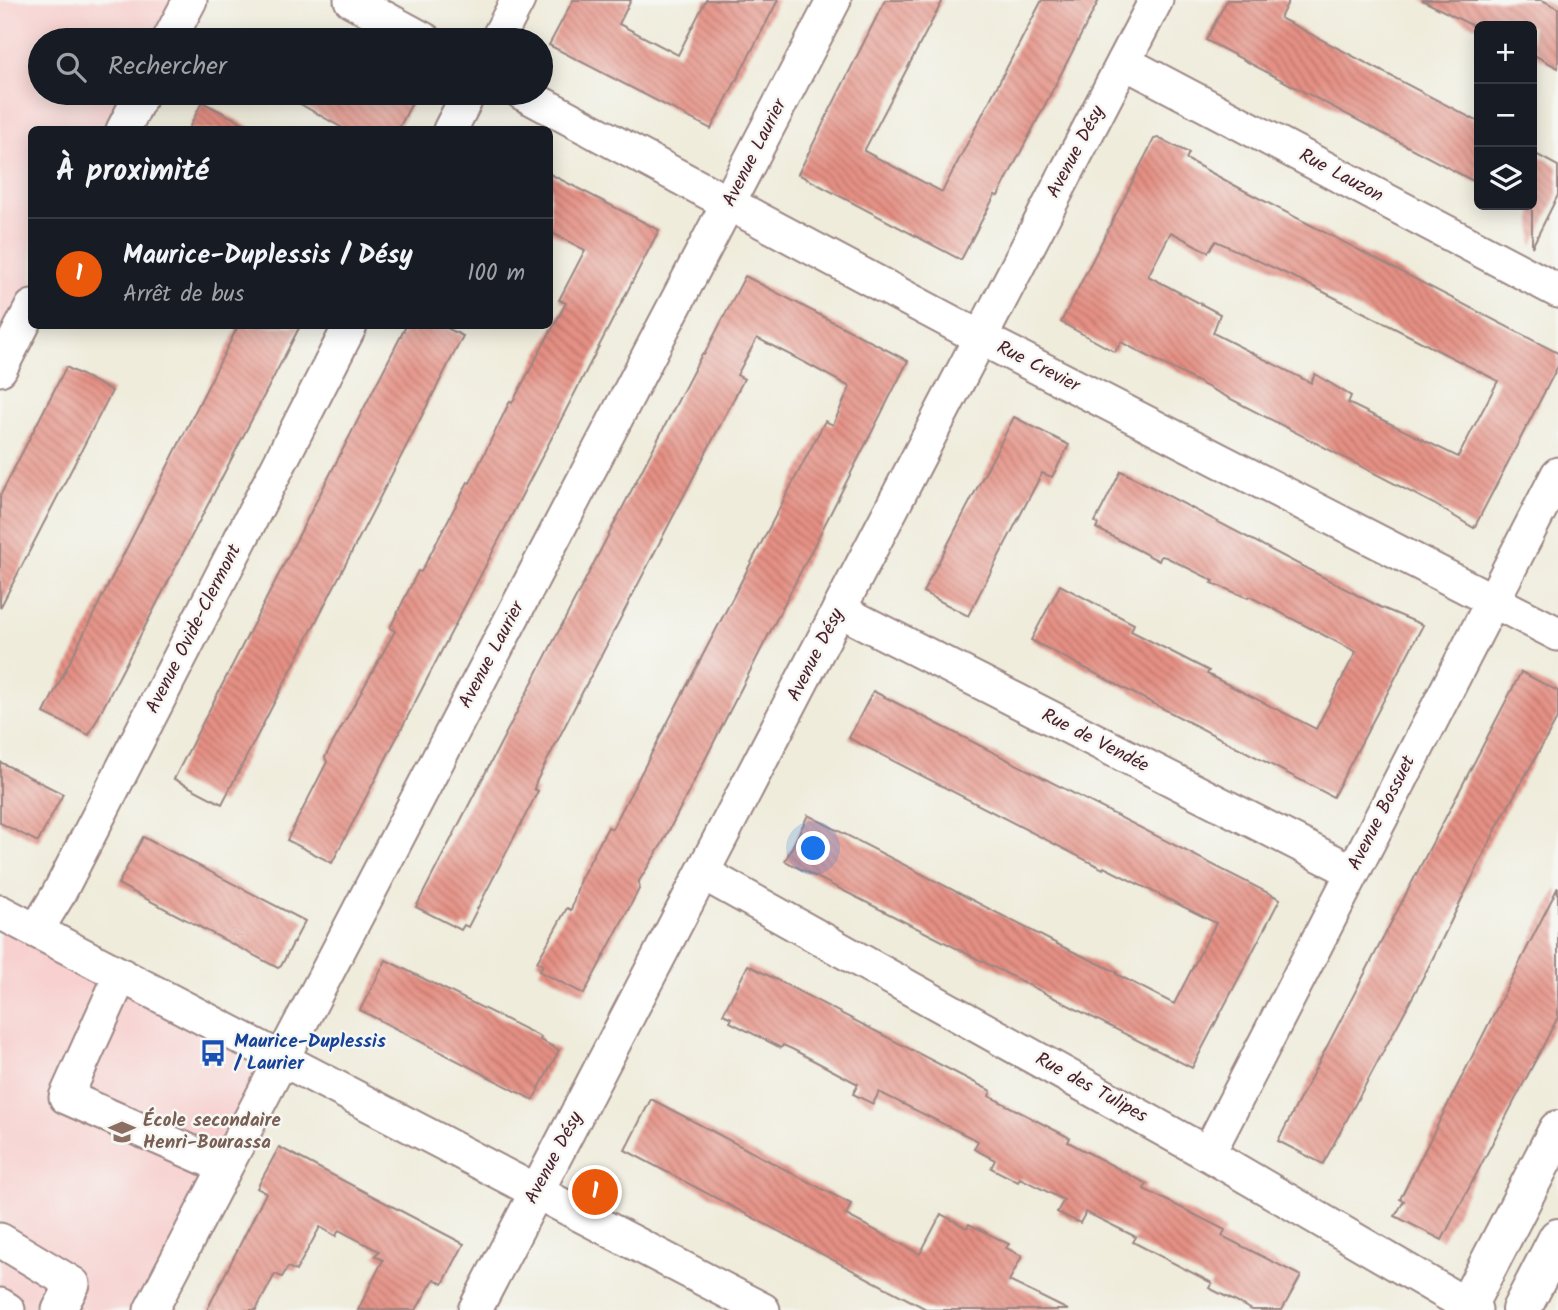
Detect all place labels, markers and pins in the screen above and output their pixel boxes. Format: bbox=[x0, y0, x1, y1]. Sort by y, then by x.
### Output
place label: Maurice-Duplessis / Laurier bbox=[233, 1027, 386, 1079]
bus stop icon: Maurice-Duplessis / Laurier bbox=[198, 1038, 228, 1068]
place label: École secondaire Henri-Bourassa bbox=[143, 1106, 281, 1158]
school or university icon: École secondaire Henri-Bourassa bbox=[107, 1117, 137, 1147]
pin: 1 bbox=[572, 1166, 618, 1218]

